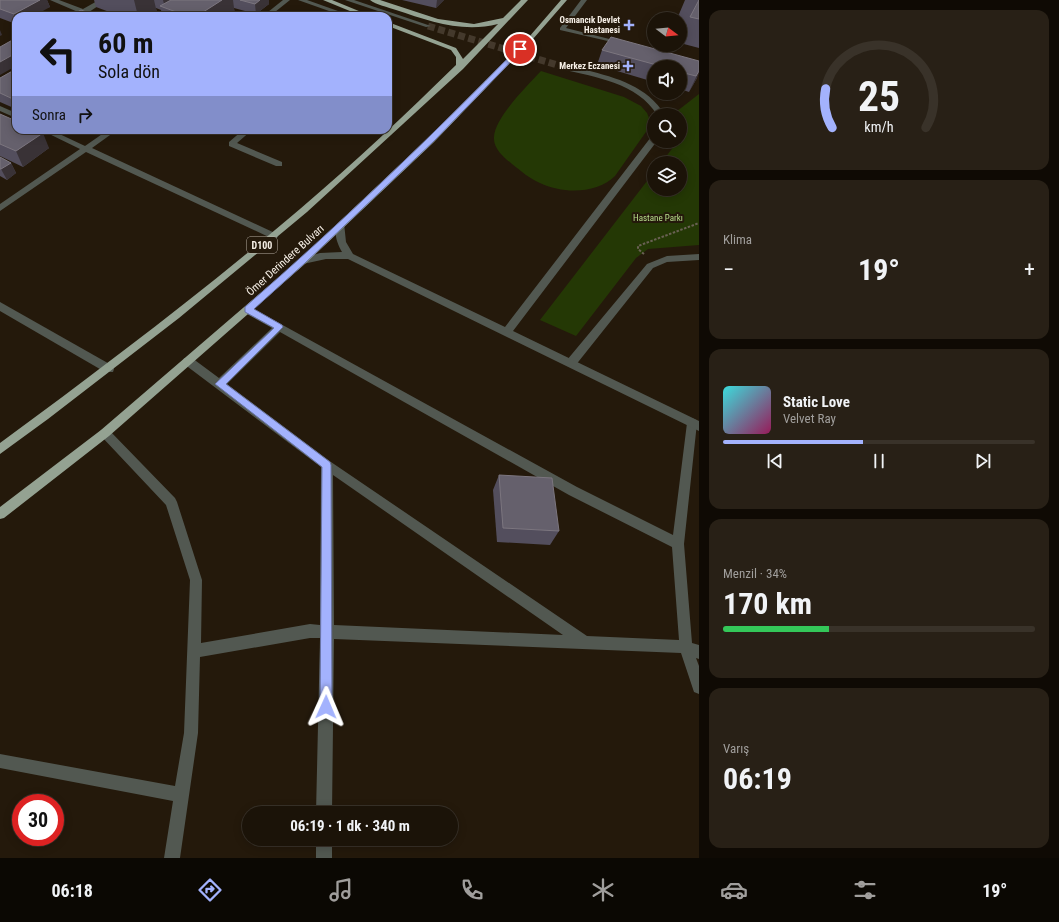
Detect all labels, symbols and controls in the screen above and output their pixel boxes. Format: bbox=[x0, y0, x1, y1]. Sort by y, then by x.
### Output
north arrow bbox=[647, 12, 687, 52]
map controls bbox=[647, 12, 687, 196]
place label: Osmancık Devlet Hastanesi bbox=[560, 15, 620, 35]
marker: Osmancık Devlet Hastanesi bbox=[623, 19, 635, 31]
text: 60 m bbox=[98, 27, 154, 60]
icon: left bbox=[32, 28, 84, 80]
pin bbox=[503, 32, 537, 66]
icon: arrive bbox=[509, 38, 531, 60]
button: sound bbox=[647, 60, 687, 100]
text: Sola dön bbox=[98, 61, 160, 82]
place label: Merkez Eczanesi bbox=[559, 61, 620, 71]
marker: Merkez Eczanesi bbox=[623, 61, 633, 71]
text: 25 bbox=[858, 72, 900, 121]
icon: right bbox=[74, 104, 96, 126]
text: Sonra bbox=[32, 106, 66, 124]
button: search bbox=[647, 108, 687, 148]
text: km/h bbox=[864, 118, 894, 134]
button: layers bbox=[647, 156, 687, 196]
park label: Hastane Parkı bbox=[633, 213, 683, 223]
street label: Ömer Derindere Bulvarı bbox=[244, 222, 327, 299]
text: Klima bbox=[723, 232, 752, 247]
road number: D100 bbox=[247, 237, 277, 253]
text: 19° bbox=[858, 252, 900, 287]
text: − bbox=[723, 257, 734, 282]
text: + bbox=[1024, 257, 1035, 282]
text: Static Love bbox=[783, 393, 850, 411]
text: Velvet Ray bbox=[783, 411, 836, 426]
icon: previous bbox=[764, 450, 786, 472]
icon: pause bbox=[868, 450, 890, 472]
icon: next bbox=[972, 450, 994, 472]
text: Menzil · 34% bbox=[723, 566, 787, 581]
text: 170 km bbox=[723, 586, 812, 621]
position arrow bbox=[305, 686, 347, 728]
text: Varış bbox=[723, 741, 749, 756]
text: 06:19 bbox=[723, 761, 792, 796]
speed limit sign: 30 bbox=[12, 794, 64, 846]
text: 06:19 · 1 dk · 340 m bbox=[290, 817, 410, 835]
icon: directions bbox=[196, 876, 224, 904]
icon: music bbox=[327, 876, 355, 904]
icon: phone bbox=[458, 876, 486, 904]
icon: climate bbox=[589, 876, 617, 904]
icon: car bbox=[720, 876, 748, 904]
icon: filters bbox=[851, 876, 879, 904]
text: 06:18 bbox=[52, 880, 93, 901]
text: 19° bbox=[982, 880, 1007, 901]

